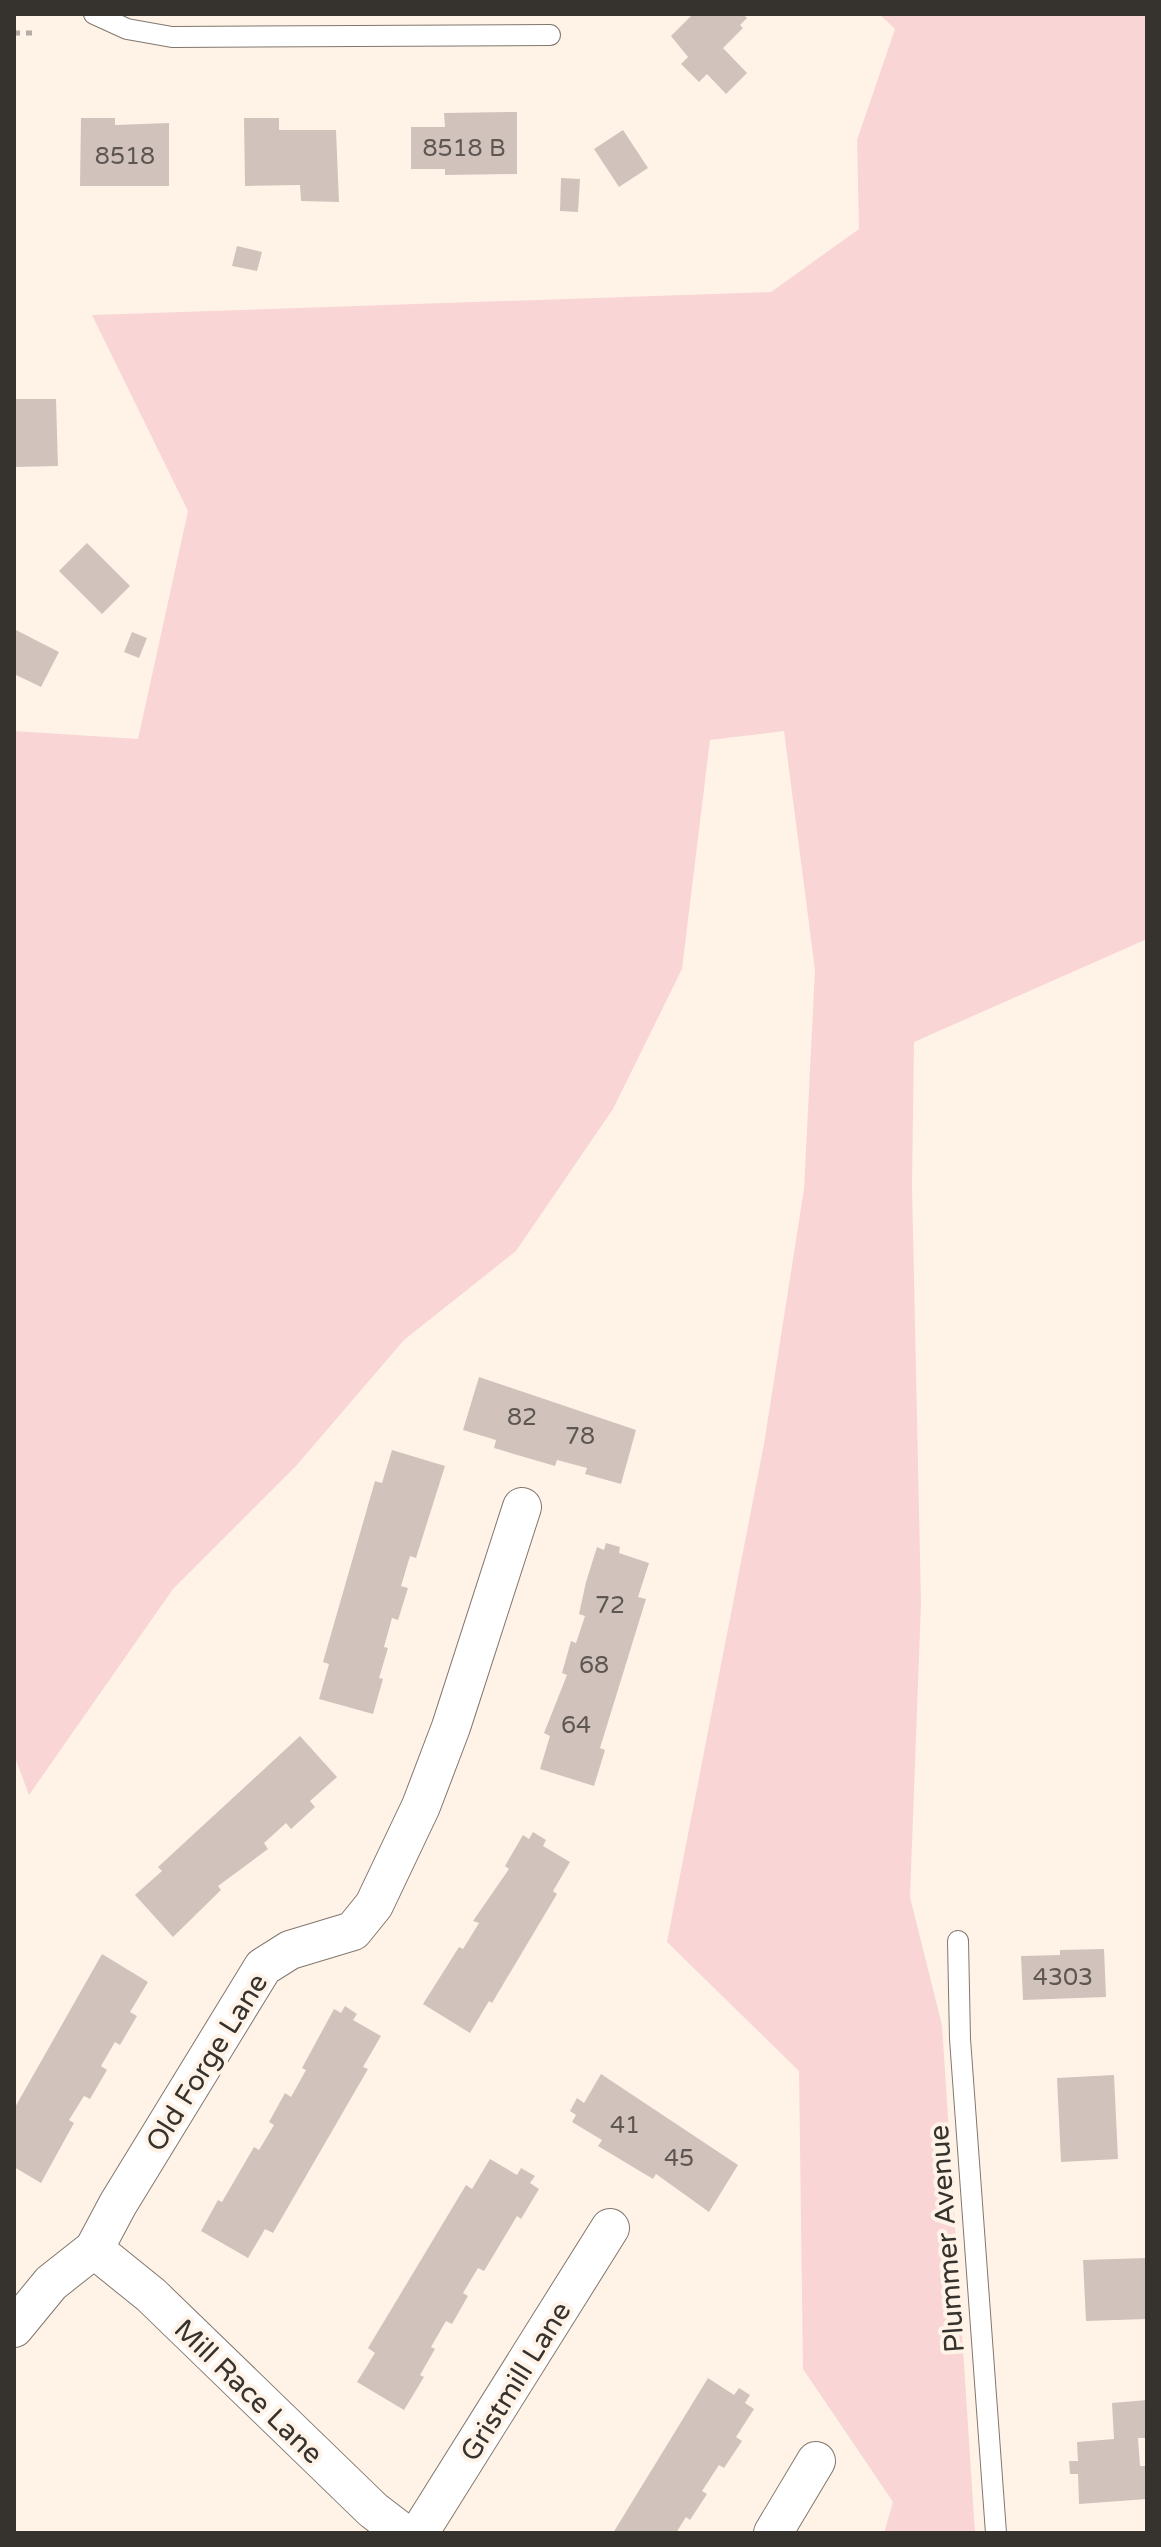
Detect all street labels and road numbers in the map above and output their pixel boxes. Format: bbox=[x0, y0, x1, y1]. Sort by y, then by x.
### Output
street label: Old Forge Lane bbox=[139, 1967, 275, 2158]
street label: Plummer Avenue bbox=[922, 2124, 972, 2354]
street label: Gristmill Lane bbox=[453, 2296, 578, 2468]
street label: Mill Race Lane bbox=[167, 2312, 330, 2471]

